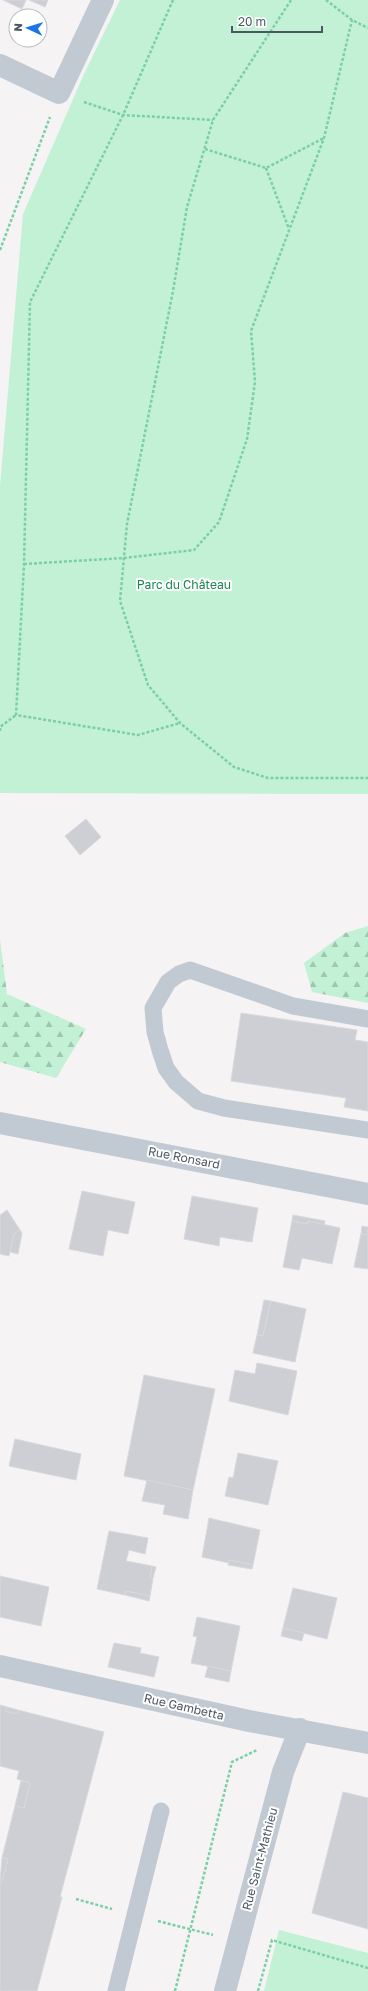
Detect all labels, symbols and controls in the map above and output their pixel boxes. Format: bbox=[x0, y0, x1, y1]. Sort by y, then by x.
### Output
north arrow bbox=[8, 8, 48, 48]
scale bar bbox=[232, 8, 322, 34]
text: 20 m bbox=[238, 14, 266, 29]
text: N bbox=[11, 23, 24, 32]
park label: Parc du Château bbox=[137, 577, 231, 592]
street label: Rue Ronsard bbox=[147, 1143, 221, 1172]
street label: Rue Gambetta bbox=[143, 1690, 226, 1723]
street label: Rue Saint-Mathieu bbox=[239, 1806, 280, 1912]

